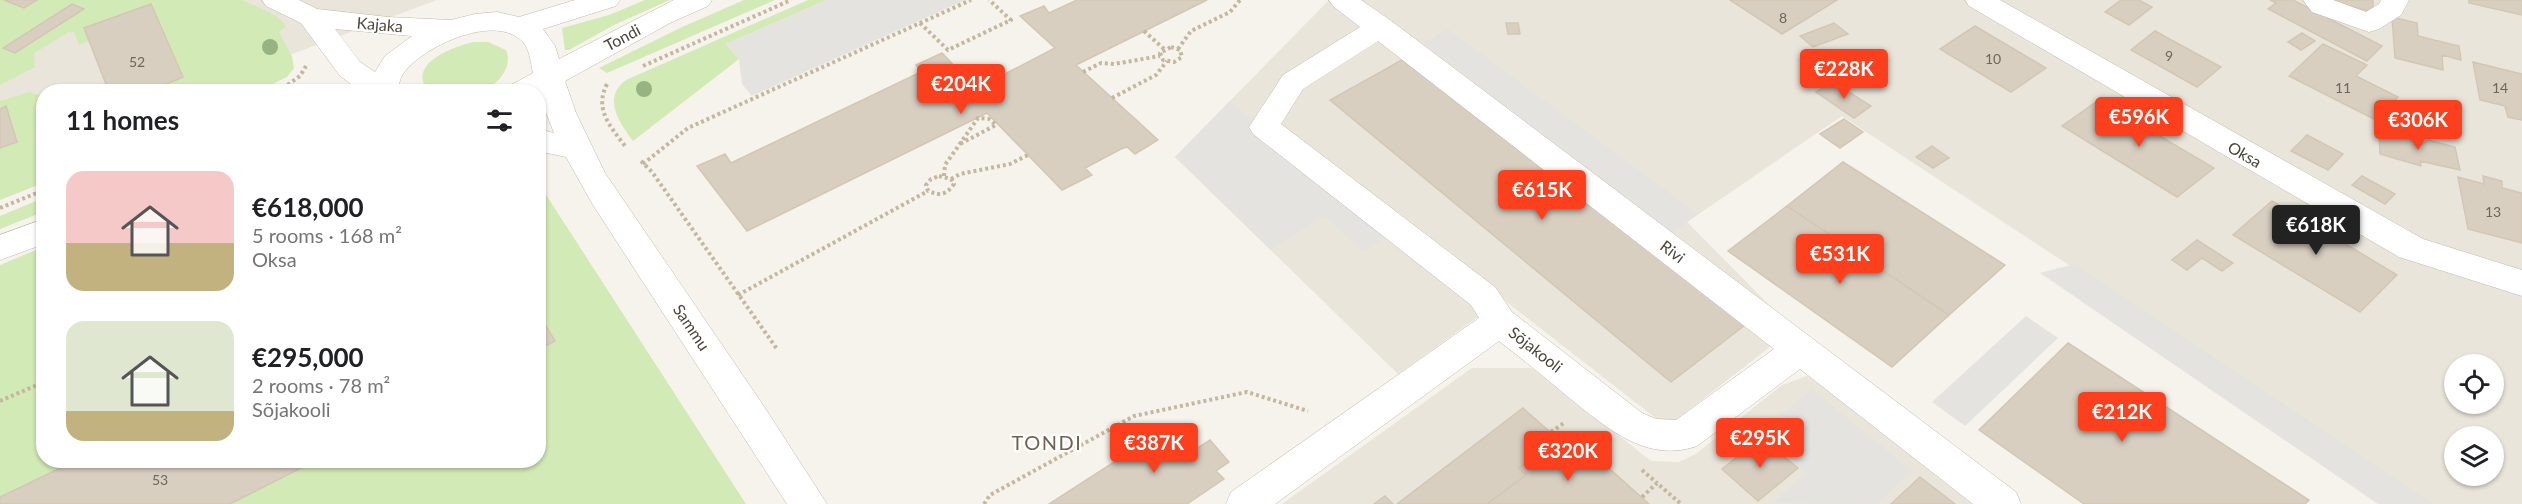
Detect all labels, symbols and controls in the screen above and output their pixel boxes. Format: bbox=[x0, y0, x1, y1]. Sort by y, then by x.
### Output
house number: 8 bbox=[1779, 9, 1787, 26]
street label: Kajaka bbox=[356, 13, 404, 35]
street label: Tondi bbox=[601, 20, 643, 54]
house number: 9 bbox=[2165, 47, 2173, 64]
pin: €228K bbox=[1802, 49, 1886, 100]
house number: 10 bbox=[1985, 50, 2001, 67]
house number: 52 bbox=[129, 53, 145, 70]
text: €228K bbox=[1814, 56, 1874, 80]
pin: €204K bbox=[919, 64, 1003, 115]
text: €204K bbox=[931, 71, 991, 95]
house number: 11 bbox=[2335, 79, 2351, 96]
house number: 14 bbox=[2492, 79, 2508, 96]
pin: €596K bbox=[2097, 97, 2181, 148]
pin: €306K bbox=[2376, 100, 2460, 151]
text: 11 homes bbox=[66, 104, 179, 136]
icon: filters bbox=[483, 104, 516, 137]
text: €596K bbox=[2109, 104, 2169, 128]
text: €306K bbox=[2388, 107, 2448, 131]
street label: Oksa bbox=[2225, 137, 2265, 171]
pin: €615K bbox=[1500, 170, 1584, 221]
text: €615K bbox=[1512, 177, 1572, 201]
text: €618,000 bbox=[252, 191, 364, 223]
icon: home bbox=[114, 195, 186, 267]
house number: 13 bbox=[2485, 203, 2501, 220]
pin: €618K bbox=[2274, 205, 2358, 256]
text: €618K bbox=[2286, 212, 2346, 236]
text: 5 rooms · 168 m² bbox=[252, 223, 402, 247]
pin: €531K bbox=[1798, 234, 1882, 285]
street label: Rivi bbox=[1657, 236, 1689, 266]
text: €531K bbox=[1810, 241, 1870, 265]
text: Oksa bbox=[252, 247, 297, 271]
street label: Sammu bbox=[670, 300, 714, 354]
street label: Sõjakooli bbox=[1505, 322, 1567, 376]
text: €295,000 bbox=[252, 341, 364, 373]
icon: home bbox=[114, 345, 186, 417]
map controls bbox=[2444, 354, 2504, 486]
button: locate bbox=[2444, 354, 2504, 414]
text: 2 rooms · 78 m² bbox=[252, 373, 390, 397]
pin: €212K bbox=[2080, 392, 2164, 443]
text: Sõjakooli bbox=[252, 397, 331, 421]
text: €212K bbox=[2092, 399, 2152, 423]
pin: €295K bbox=[1718, 418, 1802, 469]
pin: €387K bbox=[1112, 423, 1196, 474]
text: €295K bbox=[1730, 425, 1790, 449]
button: layers bbox=[2444, 426, 2504, 486]
district label: TONDI bbox=[1012, 430, 1082, 454]
text: €387K bbox=[1124, 430, 1184, 454]
pin: €320K bbox=[1526, 431, 1610, 482]
text: €320K bbox=[1538, 438, 1598, 462]
house number: 53 bbox=[152, 471, 168, 488]

